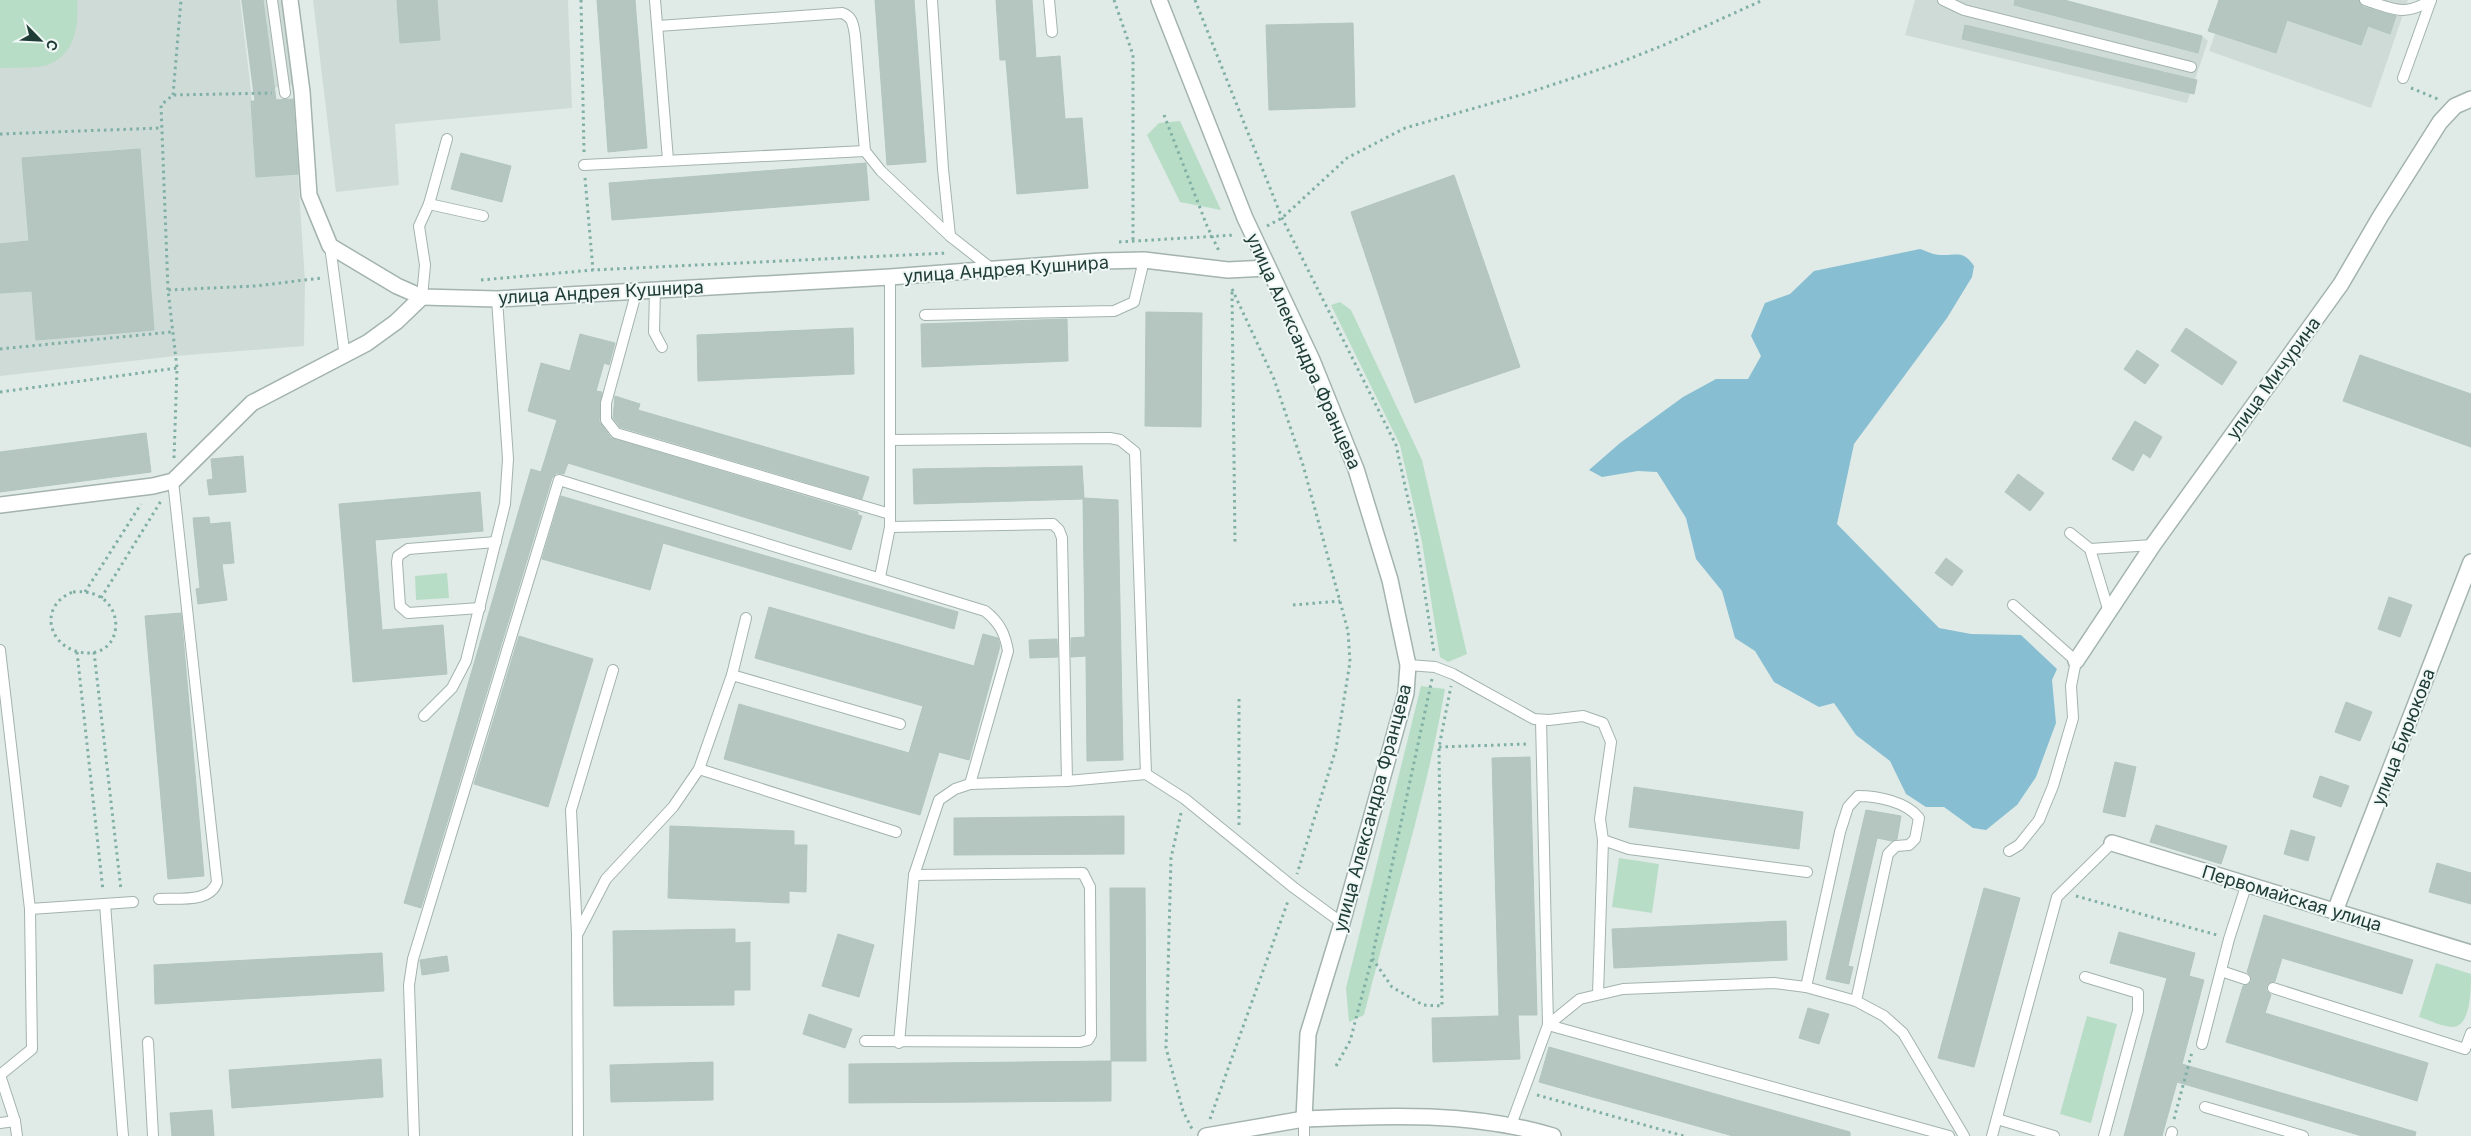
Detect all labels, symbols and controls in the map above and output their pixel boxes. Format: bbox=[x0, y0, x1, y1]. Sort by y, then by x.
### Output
north arrow bbox=[15, 15, 65, 65]
text: С bbox=[42, 37, 62, 54]
street label: улица Александра Францева bbox=[1242, 230, 1366, 472]
street label: улица Андрея Кушнира bbox=[903, 251, 1109, 287]
street label: улица Андрея Кушнира bbox=[498, 276, 704, 308]
street label: улица Мичурина bbox=[2222, 313, 2324, 443]
street label: улица Бирюкова bbox=[2367, 666, 2439, 808]
street label: улица Александра Францева bbox=[1329, 682, 1415, 934]
street label: Первомайская улица bbox=[2200, 861, 2384, 935]

